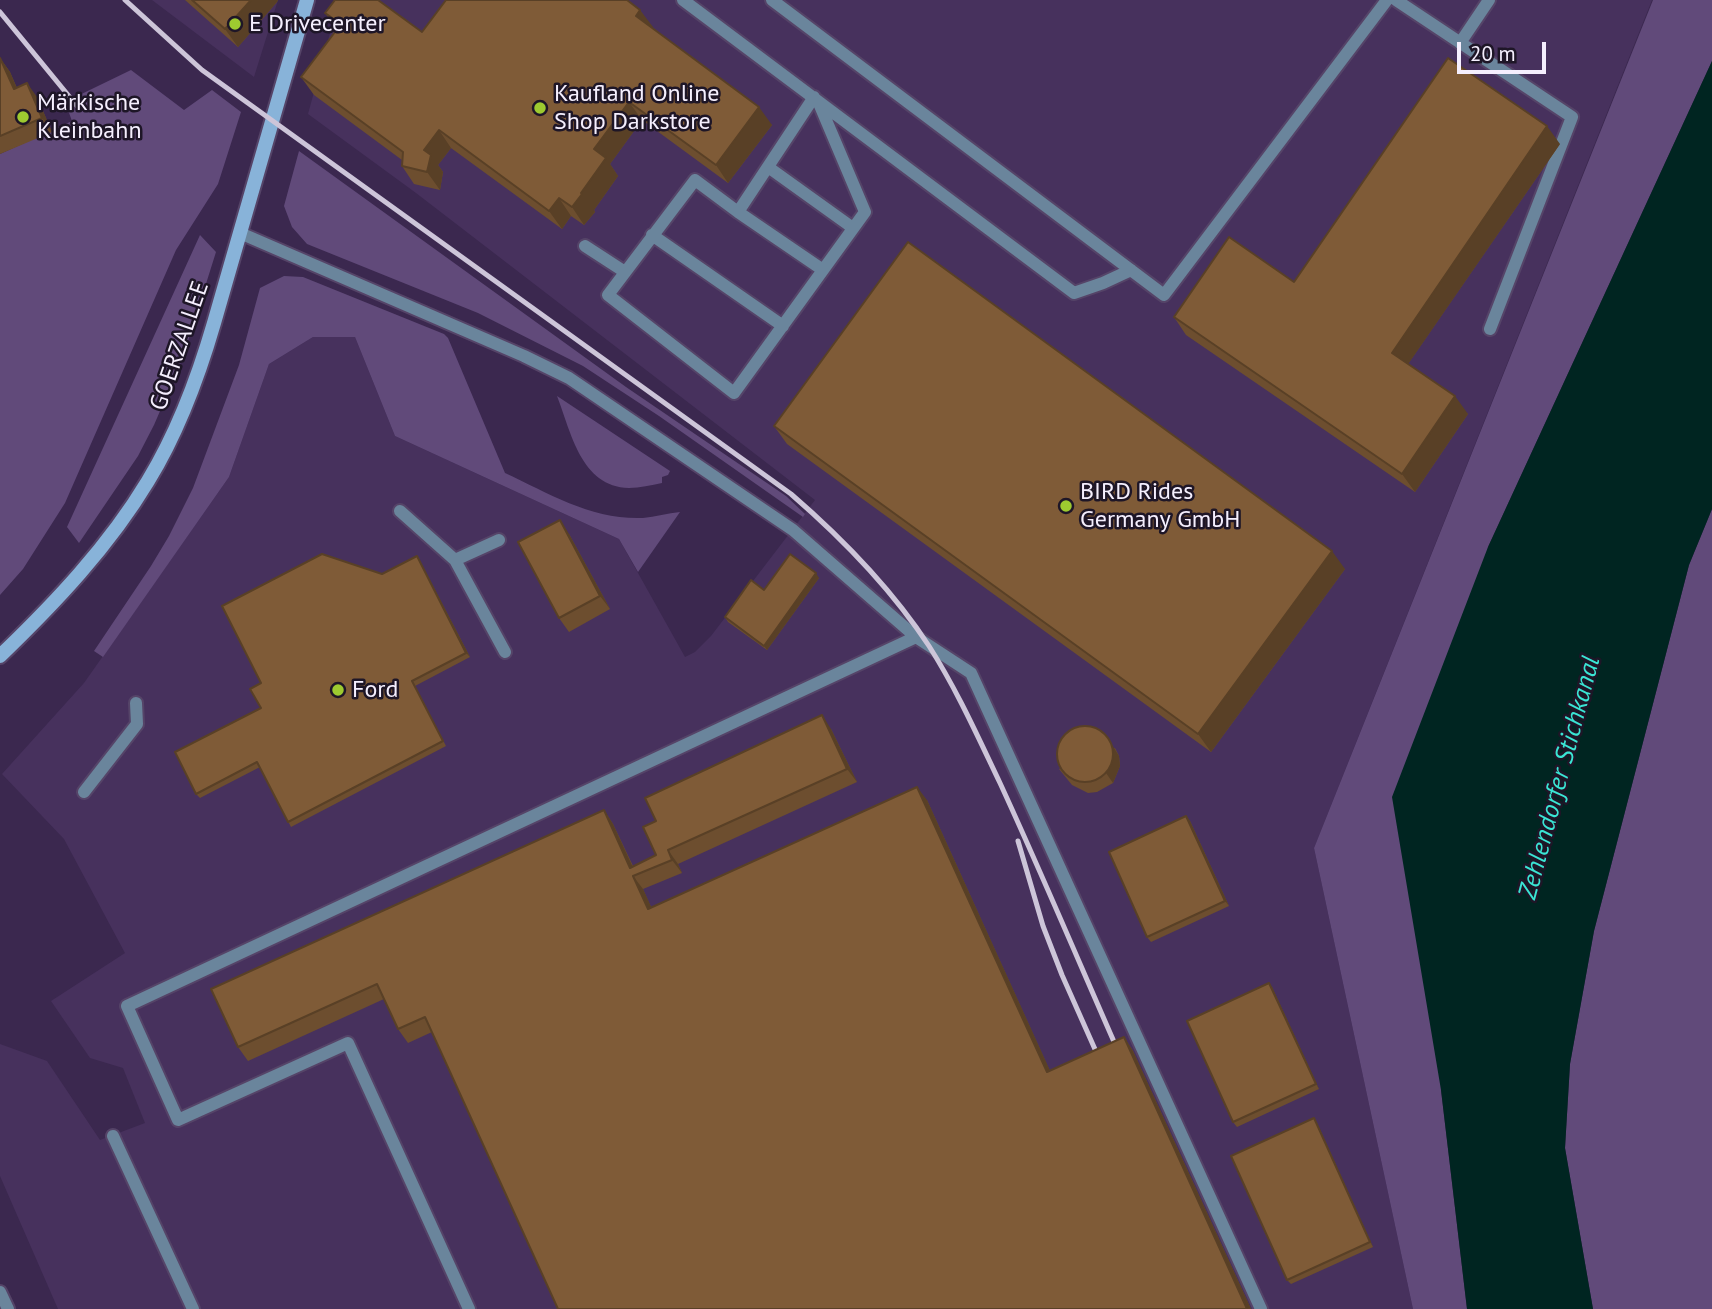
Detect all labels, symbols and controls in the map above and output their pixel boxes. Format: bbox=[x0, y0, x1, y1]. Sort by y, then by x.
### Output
place label: E Drivecenter bbox=[249, 10, 386, 38]
marker: E Drivecenter bbox=[227, 16, 243, 32]
scale bar bbox=[1460, 28, 1549, 72]
text: 20 m bbox=[1470, 40, 1516, 67]
place label: Kaufland Online Shop Darkstore bbox=[554, 80, 719, 136]
place label: Märkische Kleinbahn bbox=[37, 89, 142, 145]
marker: Kaufland Online Shop Darkstore bbox=[532, 100, 548, 116]
marker: Märkische Kleinbahn bbox=[15, 109, 31, 125]
street label: GOERZALLEE bbox=[144, 278, 216, 414]
place label: BIRD Rides Germany GmbH bbox=[1080, 478, 1240, 534]
marker: BIRD Rides Germany GmbH bbox=[1058, 498, 1074, 514]
water label: Zehlendorfer Stichkanal bbox=[1513, 653, 1607, 903]
place label: Ford bbox=[352, 676, 398, 704]
marker: Ford bbox=[330, 682, 346, 698]

